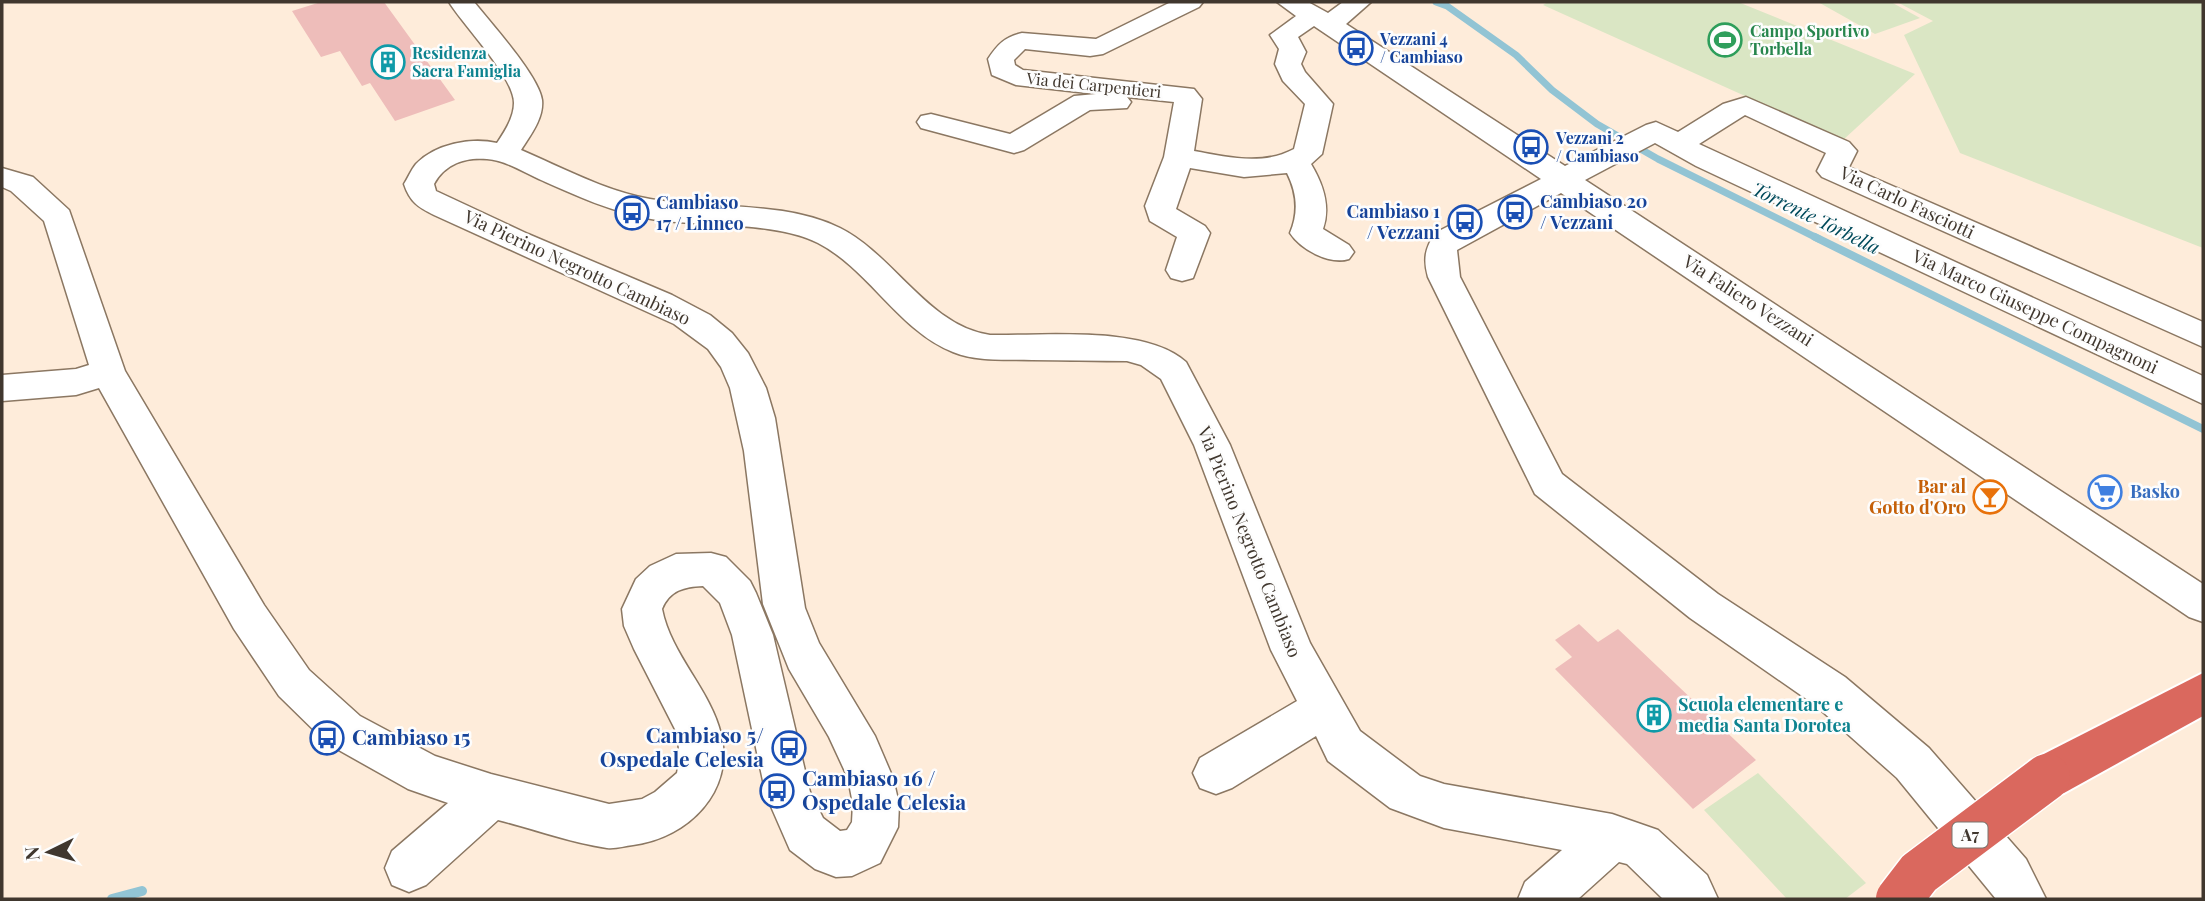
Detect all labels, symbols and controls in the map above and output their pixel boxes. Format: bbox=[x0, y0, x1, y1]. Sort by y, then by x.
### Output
place label: Campo Sportivo Torbella bbox=[1750, 20, 1869, 59]
sports icon: Campo Sportivo Torbella bbox=[1706, 21, 1744, 59]
place label: Vezzani 4 / Cambiaso bbox=[1379, 28, 1463, 67]
bus stop icon: Vezzani 4 / Cambiaso bbox=[1337, 29, 1375, 67]
place label: Residenza Sacra Famiglia bbox=[412, 42, 522, 81]
building icon: Residenza Sacra Famiglia bbox=[369, 43, 407, 81]
street label: Via dei Carpentieri bbox=[1025, 67, 1163, 102]
place label: Vezzani 2 / Cambiaso bbox=[1555, 127, 1639, 166]
bus stop icon: Vezzani 2 / Cambiaso bbox=[1512, 128, 1550, 166]
street label: Via Carlo Fasciotti bbox=[1835, 160, 1979, 244]
water label: Torrente Torbella bbox=[1748, 175, 1885, 259]
place label: Cambiaso 20 / Vezzani bbox=[1540, 189, 1647, 234]
place label: Cambiaso 17 / Linneo bbox=[656, 190, 744, 235]
bus stop icon: Cambiaso 20 / Vezzani bbox=[1496, 193, 1534, 231]
bus stop icon: Cambiaso 17 / Linneo bbox=[613, 194, 651, 232]
place label: Cambiaso 1 / Vezzani bbox=[1347, 199, 1440, 244]
bus stop icon: Cambiaso 1 / Vezzani bbox=[1446, 203, 1484, 241]
street label: Via Pierino Negrotto Cambiaso bbox=[459, 204, 695, 330]
street label: Via Marco Giuseppe Compagnoni bbox=[1908, 243, 2162, 379]
street label: Via Faliero Vezzani bbox=[1678, 249, 1818, 351]
street label: Via Pierino Negrotto Cambiaso bbox=[1192, 422, 1307, 661]
supermarket icon: Basko bbox=[2086, 473, 2124, 511]
place label: Bar al Gotto d'Oro bbox=[1869, 474, 1966, 519]
bar icon: Bar al Gotto d'Oro bbox=[1971, 478, 2009, 516]
place label: Basko bbox=[2130, 479, 2180, 503]
place label: Scuola elementare e media Santa Dorotea bbox=[1678, 692, 1852, 737]
building icon: Scuola elementare e media Santa Dorotea bbox=[1635, 696, 1673, 734]
bus stop icon: Cambiaso 15 bbox=[308, 719, 346, 757]
place label: Cambiaso 5/ Ospedale Celesia bbox=[600, 720, 764, 772]
place label: Cambiaso 15 bbox=[352, 722, 470, 750]
bus stop icon: Cambiaso 5/ Ospedale Celesia bbox=[770, 729, 808, 767]
place label: Cambiaso 16 / Ospedale Celesia bbox=[802, 763, 966, 815]
bus stop icon: Cambiaso 16 / Ospedale Celesia bbox=[758, 772, 796, 810]
north arrow bbox=[14, 817, 84, 887]
road number: A7 bbox=[1952, 822, 1988, 848]
text: N bbox=[17, 845, 45, 862]

